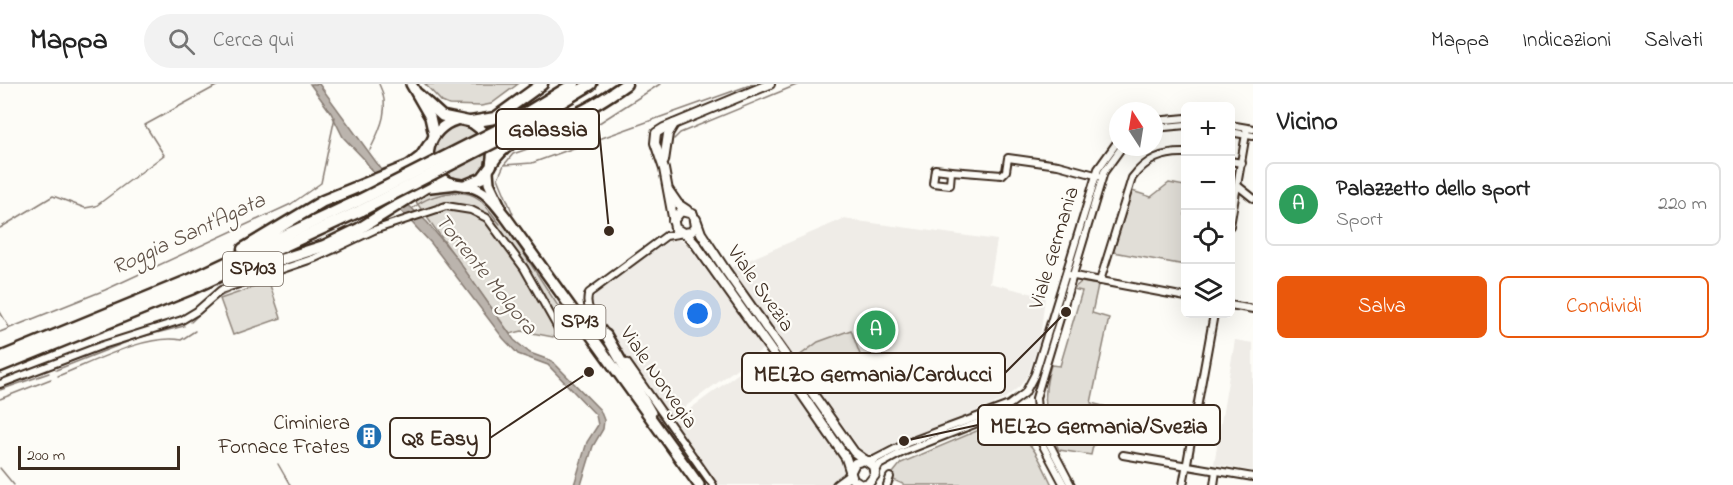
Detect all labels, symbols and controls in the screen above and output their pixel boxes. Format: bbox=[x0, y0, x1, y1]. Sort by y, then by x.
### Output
search box bbox=[144, 14, 564, 68]
text: Mappa bbox=[30, 21, 108, 62]
icon: search bbox=[165, 25, 198, 58]
text: Cerca qui bbox=[213, 25, 294, 57]
text: Mappa bbox=[1431, 26, 1489, 56]
text: Indicazioni bbox=[1522, 26, 1611, 56]
text: Salvati bbox=[1644, 26, 1703, 56]
north arrow bbox=[1109, 102, 1163, 156]
map controls bbox=[1181, 102, 1235, 318]
button: + bbox=[1181, 102, 1235, 156]
text: Vicino bbox=[1277, 104, 1338, 142]
callout: Galassia bbox=[496, 109, 599, 149]
text: Galassia bbox=[508, 115, 588, 147]
button: − bbox=[1181, 156, 1235, 210]
text: Palazzetto dello sport bbox=[1336, 174, 1530, 206]
street label: Viale Germania bbox=[1022, 183, 1088, 314]
water label: Roggia Sant'Agata bbox=[107, 185, 272, 285]
text: A bbox=[1292, 190, 1305, 219]
text: 220 m bbox=[1658, 190, 1707, 219]
text: Sport bbox=[1336, 206, 1383, 235]
water label: Torrente Molgora bbox=[426, 207, 545, 343]
button: locate bbox=[1181, 210, 1235, 264]
street label: Viale Svezia bbox=[719, 239, 801, 338]
road number: SP103 bbox=[223, 252, 283, 286]
button: layers bbox=[1181, 264, 1235, 318]
button: Salva bbox=[1277, 276, 1487, 338]
button: Condividi bbox=[1499, 276, 1709, 338]
your location bbox=[683, 299, 712, 328]
road number: SP13 bbox=[554, 305, 606, 339]
pin: A bbox=[856, 308, 896, 352]
street label: Viale Norvegia bbox=[610, 320, 704, 436]
callout: MELZO Germania/Carducci bbox=[742, 353, 1005, 393]
text: MELZO Germania/Carducci bbox=[754, 360, 992, 392]
callout: MELZO Germania/Svezia bbox=[978, 405, 1220, 445]
place label: Ciminiera Fornace Frates bbox=[217, 409, 350, 463]
text: MELZO Germania/Svezia bbox=[990, 412, 1208, 444]
callout: Q8 Easy bbox=[390, 418, 490, 458]
building icon: Ciminiera Fornace Frates bbox=[354, 421, 384, 451]
text: Q8 Easy bbox=[402, 424, 478, 457]
scale bar bbox=[18, 443, 180, 470]
text: 200 m bbox=[27, 444, 65, 468]

